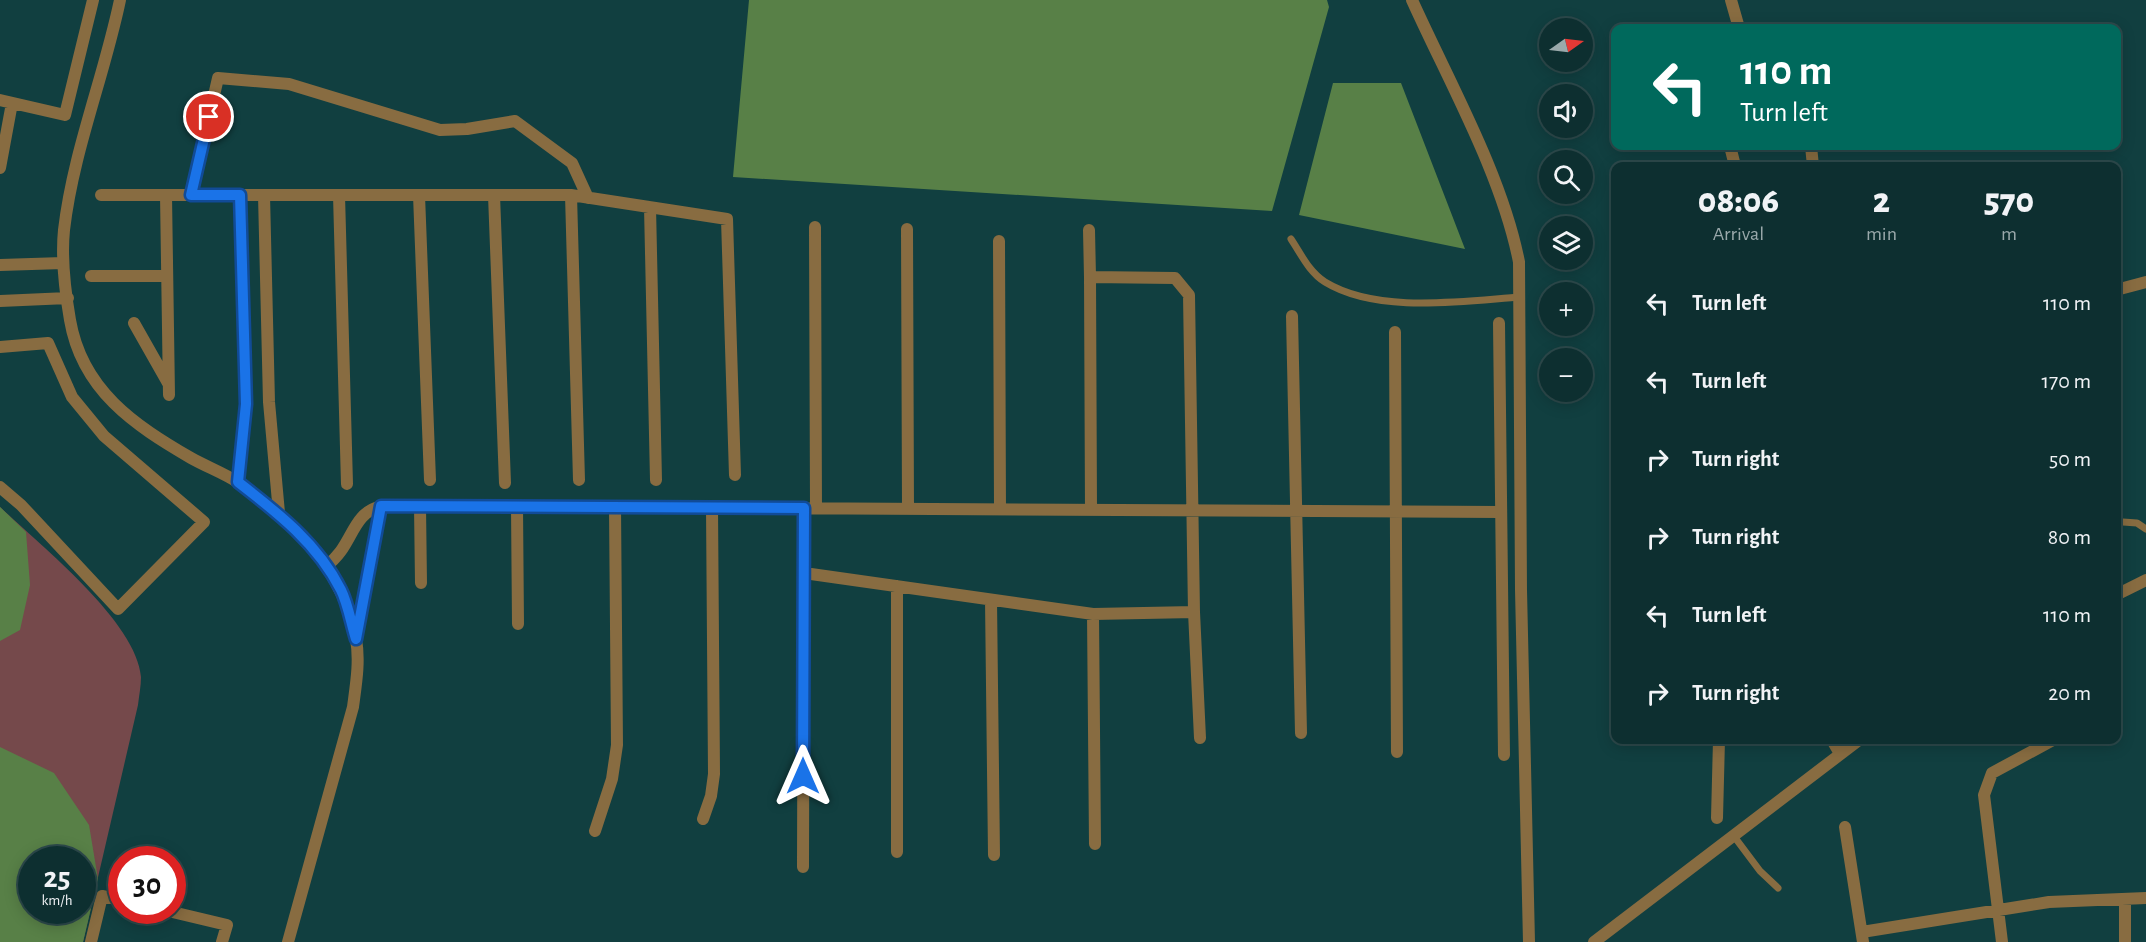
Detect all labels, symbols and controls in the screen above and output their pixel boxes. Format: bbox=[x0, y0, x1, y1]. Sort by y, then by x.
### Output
north arrow bbox=[1539, 18, 1593, 72]
map controls bbox=[1539, 18, 1593, 402]
icon: left bbox=[1641, 48, 1719, 126]
text: 110 m bbox=[1740, 50, 1832, 92]
button: sound bbox=[1539, 84, 1593, 138]
pin bbox=[183, 91, 234, 142]
text: Turn left bbox=[1740, 99, 1828, 126]
icon: arrive bbox=[192, 100, 225, 133]
button: search bbox=[1539, 150, 1593, 204]
text: 08:06 bbox=[1698, 183, 1779, 219]
text: 2 bbox=[1873, 183, 1890, 219]
text: 570 bbox=[1984, 183, 2034, 219]
button: layers bbox=[1539, 216, 1593, 270]
text: Arrival bbox=[1713, 224, 1764, 244]
text: min bbox=[1866, 224, 1897, 244]
text: m bbox=[2001, 224, 2017, 244]
button: + bbox=[1539, 282, 1593, 336]
icon: left bbox=[1641, 287, 1674, 320]
text: Turn left bbox=[1692, 292, 1766, 314]
text: 110 m bbox=[2043, 292, 2091, 314]
button: − bbox=[1539, 348, 1593, 402]
icon: left bbox=[1641, 365, 1674, 398]
text: Turn left bbox=[1692, 370, 1766, 392]
text: 170 m bbox=[2041, 370, 2091, 392]
icon: right bbox=[1641, 443, 1674, 476]
text: Turn right bbox=[1692, 448, 1779, 470]
text: 50 m bbox=[2049, 448, 2091, 470]
icon: right bbox=[1641, 521, 1674, 554]
text: Turn right bbox=[1692, 526, 1779, 548]
text: 80 m bbox=[2048, 526, 2091, 548]
icon: left bbox=[1641, 599, 1674, 632]
text: Turn left bbox=[1692, 604, 1766, 626]
text: 110 m bbox=[2043, 604, 2091, 626]
icon: right bbox=[1641, 677, 1674, 710]
text: Turn right bbox=[1692, 682, 1779, 704]
text: 20 m bbox=[2048, 682, 2091, 704]
position arrow bbox=[771, 744, 835, 808]
speed limit sign: 30 bbox=[108, 846, 186, 924]
text: 25 bbox=[43, 863, 71, 893]
text: km/h bbox=[42, 893, 72, 908]

